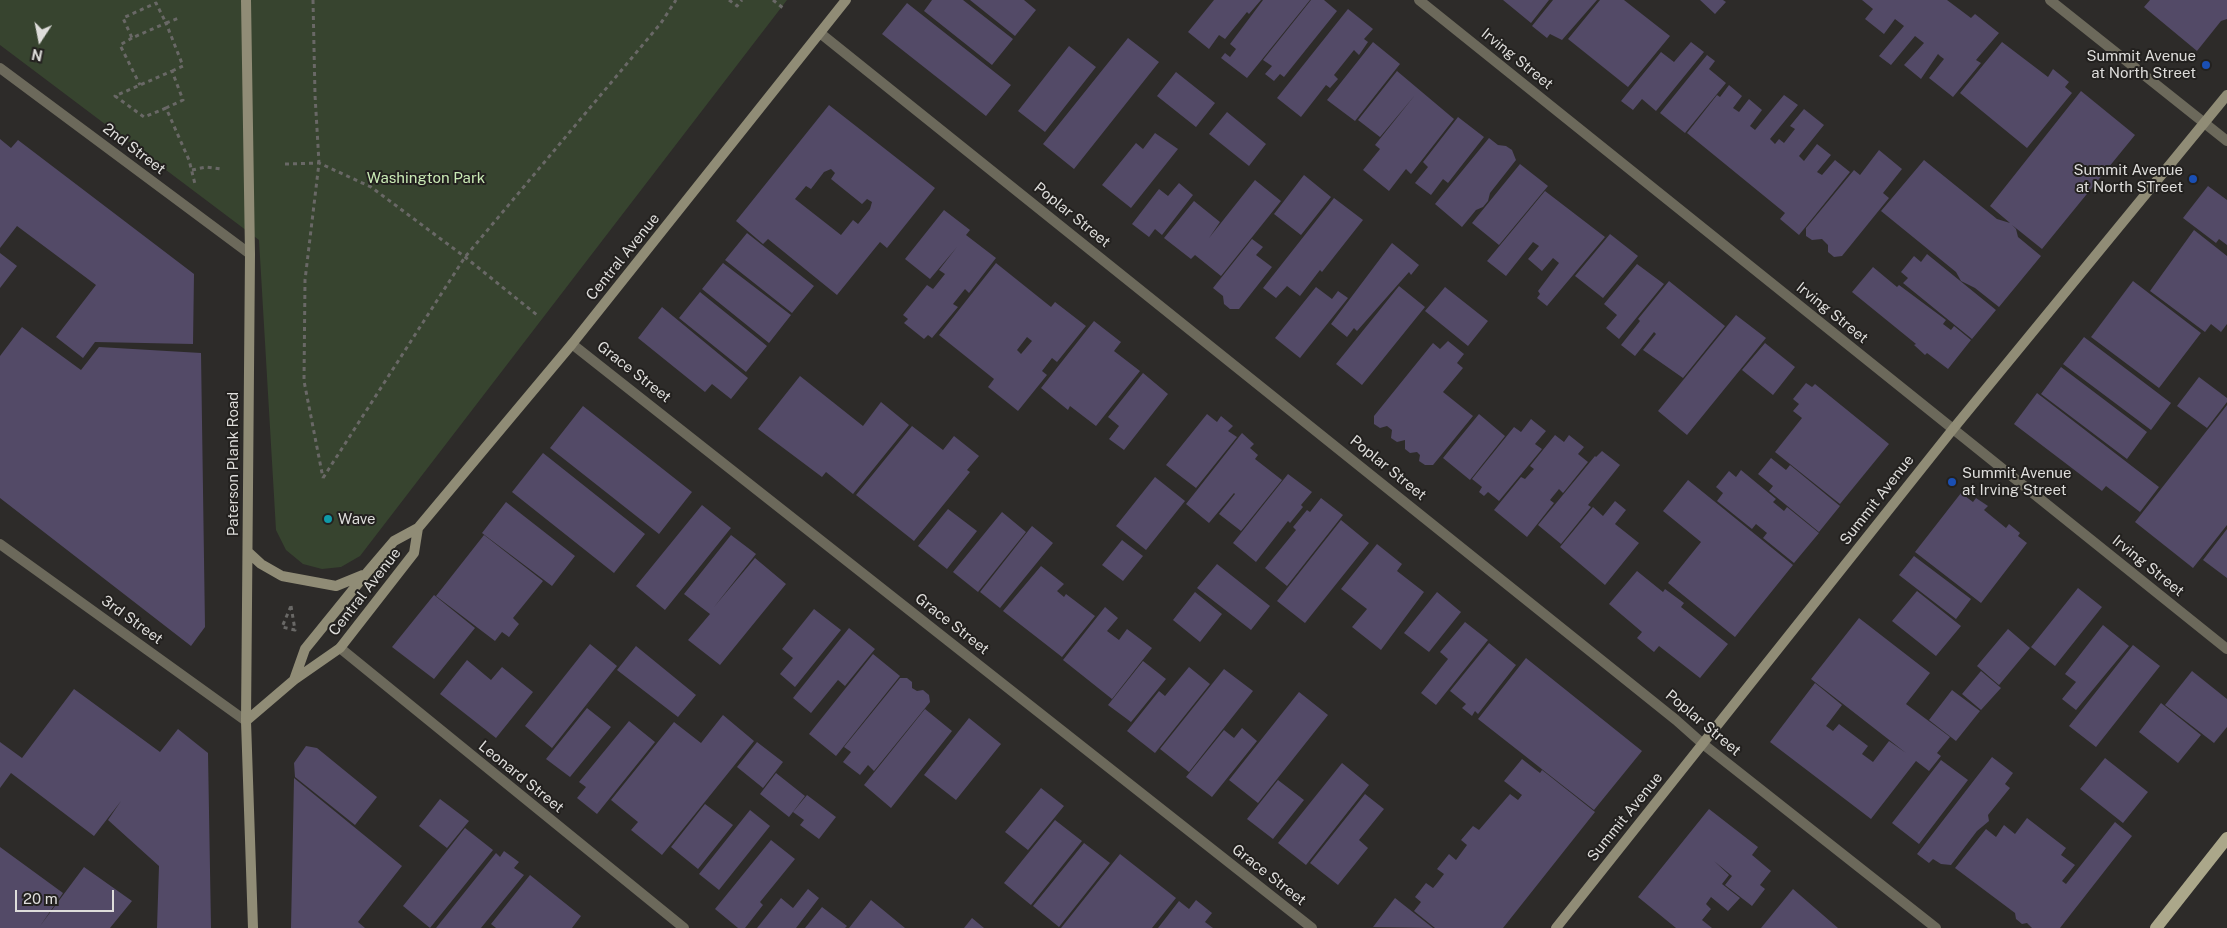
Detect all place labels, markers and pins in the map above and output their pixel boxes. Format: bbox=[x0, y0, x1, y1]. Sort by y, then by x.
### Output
place label: Summit Avenue at North Street bbox=[2086, 47, 2196, 82]
marker: Summit Avenue at North Street bbox=[2200, 59, 2212, 71]
place label: Summit Avenue at North STreet bbox=[2073, 161, 2183, 196]
marker: Summit Avenue at North STreet bbox=[2187, 173, 2199, 185]
place label: Summit Avenue at Irving Street bbox=[1962, 464, 2072, 499]
marker: Summit Avenue at Irving Street bbox=[1946, 476, 1958, 488]
place label: Wave bbox=[338, 510, 376, 528]
marker: Wave bbox=[322, 513, 334, 525]

